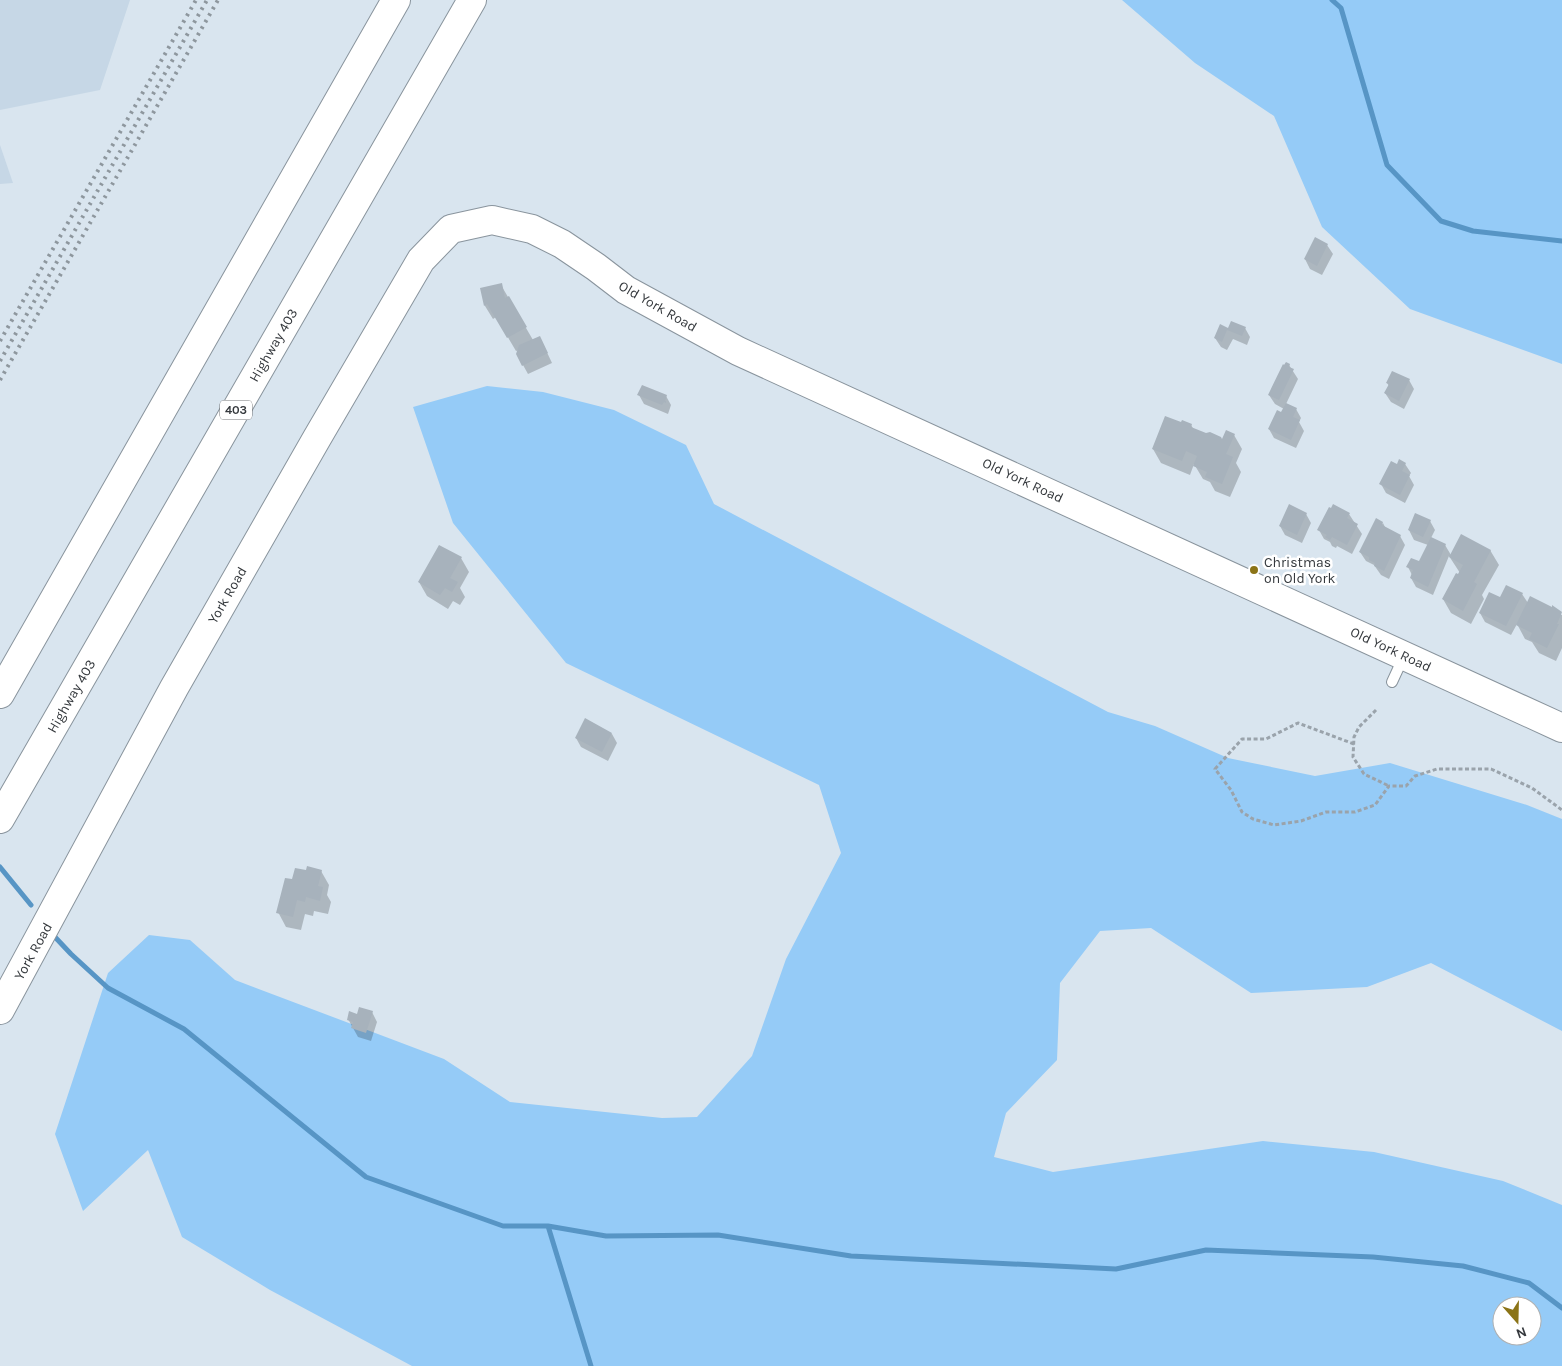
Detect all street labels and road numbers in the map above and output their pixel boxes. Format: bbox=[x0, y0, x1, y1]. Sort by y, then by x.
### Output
street label: Old York Road bbox=[616, 277, 700, 336]
street label: Highway 403 bbox=[246, 305, 301, 385]
road number: 403 bbox=[220, 400, 252, 420]
street label: Old York Road bbox=[980, 454, 1066, 507]
street label: York Road bbox=[204, 564, 251, 627]
street label: Old York Road bbox=[1348, 623, 1434, 676]
street label: Highway 403 bbox=[44, 656, 99, 736]
street label: York Road bbox=[11, 920, 56, 983]

